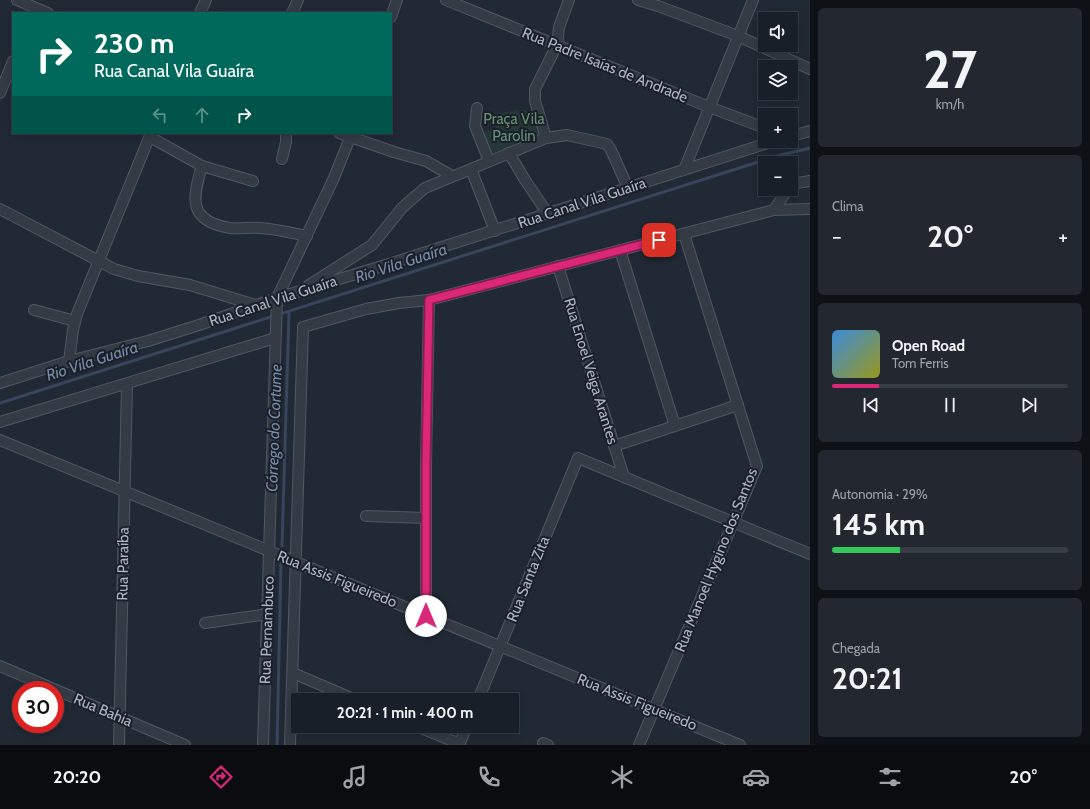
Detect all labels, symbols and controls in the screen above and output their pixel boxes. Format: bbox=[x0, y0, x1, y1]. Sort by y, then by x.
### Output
map controls bbox=[758, 12, 798, 196]
button: sound bbox=[758, 12, 798, 52]
street label: Rua Padre Isaías de Andrade bbox=[520, 23, 691, 107]
text: 230 m bbox=[94, 26, 174, 60]
icon: right bbox=[28, 28, 80, 80]
text: 27 bbox=[923, 38, 977, 101]
text: Rua Canal Vila Guaíra bbox=[94, 60, 254, 82]
button: layers bbox=[758, 60, 798, 100]
text: km/h bbox=[936, 96, 964, 112]
icon: left bbox=[149, 104, 171, 126]
icon: ahead bbox=[191, 104, 213, 126]
icon: right bbox=[233, 104, 255, 126]
button: + bbox=[758, 108, 798, 148]
park label: Praça Vila Parolin bbox=[483, 110, 545, 145]
button: − bbox=[758, 156, 798, 196]
street label: Rua Canal Vila Guaíra bbox=[516, 174, 649, 232]
text: Clima bbox=[832, 198, 863, 214]
text: 20° bbox=[927, 218, 973, 255]
pin bbox=[642, 223, 676, 257]
text: − bbox=[832, 223, 842, 250]
text: + bbox=[1058, 223, 1068, 250]
icon: arrive bbox=[648, 229, 670, 251]
water label: Rio Vila Guaíra bbox=[353, 239, 449, 287]
street label: Rua Canal Vila Guaíra bbox=[207, 272, 340, 330]
street label: Rua Enoel Veiga Arantes bbox=[560, 296, 622, 446]
water label: Rio Vila Guaíra bbox=[44, 337, 140, 385]
text: Open Road bbox=[892, 337, 965, 355]
text: Tom Ferris bbox=[892, 355, 949, 371]
water label: Córrego do Cortume bbox=[262, 364, 286, 492]
icon: previous bbox=[860, 394, 882, 416]
icon: pause bbox=[939, 394, 961, 416]
icon: next bbox=[1018, 394, 1040, 416]
street label: Rua Manoel Hygino dos Santos bbox=[671, 466, 761, 654]
text: Autonomia · 29% bbox=[832, 486, 928, 502]
text: 145 km bbox=[832, 506, 925, 543]
street label: Rua Paraíba bbox=[113, 526, 133, 601]
street label: Rua Santa Zita bbox=[503, 533, 554, 624]
street label: Rua Assis Figueiredo bbox=[274, 547, 400, 611]
street label: Rua Pernambuco bbox=[256, 576, 278, 684]
position arrow bbox=[405, 595, 447, 637]
text: Chegada bbox=[832, 640, 880, 656]
text: 20:21 bbox=[832, 660, 903, 697]
street label: Rua Assis Figueiredo bbox=[574, 670, 700, 734]
speed limit sign: 30 bbox=[12, 681, 64, 733]
street label: Rua Bahia bbox=[71, 690, 136, 731]
text: 20:21 · 1 min · 400 m bbox=[337, 704, 473, 722]
icon: directions bbox=[207, 763, 235, 791]
icon: music bbox=[341, 763, 369, 791]
icon: phone bbox=[475, 763, 503, 791]
icon: climate bbox=[608, 763, 636, 791]
icon: car bbox=[742, 763, 770, 791]
icon: filters bbox=[876, 763, 904, 791]
text: 20:20 bbox=[53, 766, 101, 788]
text: 20° bbox=[1010, 766, 1037, 788]

